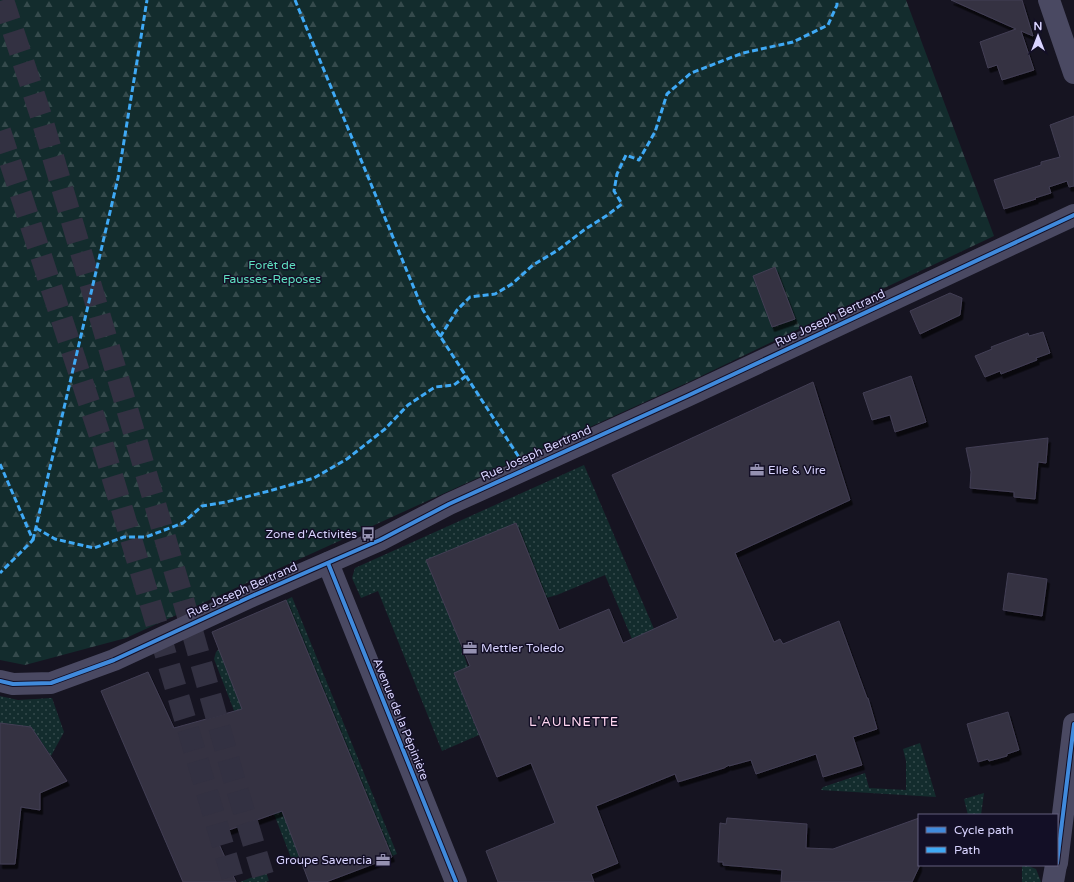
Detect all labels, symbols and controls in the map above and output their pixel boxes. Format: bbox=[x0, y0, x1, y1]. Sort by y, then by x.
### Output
north arrow bbox=[1018, 16, 1058, 56]
text: N bbox=[1034, 20, 1042, 33]
park label: Forêt de Fausses-Reposes bbox=[223, 258, 321, 286]
street label: Rue Joseph Bertrand bbox=[773, 286, 887, 350]
street label: Rue Joseph Bertrand bbox=[478, 422, 594, 484]
office icon: Elle & Vire bbox=[749, 462, 765, 478]
place label: Elle & Vire bbox=[768, 463, 826, 477]
bus stop icon: Zone d'Activités bbox=[360, 526, 376, 542]
place label: Zone d'Activités bbox=[265, 527, 357, 541]
street label: Rue Joseph Bertrand bbox=[184, 559, 300, 621]
office icon: Mettler Toledo bbox=[462, 640, 478, 656]
place label: Mettler Toledo bbox=[481, 641, 564, 655]
street label: Avenue de la Pépinière bbox=[370, 656, 432, 782]
district label: L'AULNETTE bbox=[529, 714, 619, 730]
legend bbox=[918, 814, 1058, 866]
text: Cycle path bbox=[954, 823, 1013, 837]
text: Path bbox=[954, 843, 980, 857]
office icon: Groupe Savencia bbox=[375, 852, 391, 868]
place label: Groupe Savencia bbox=[276, 853, 372, 867]

